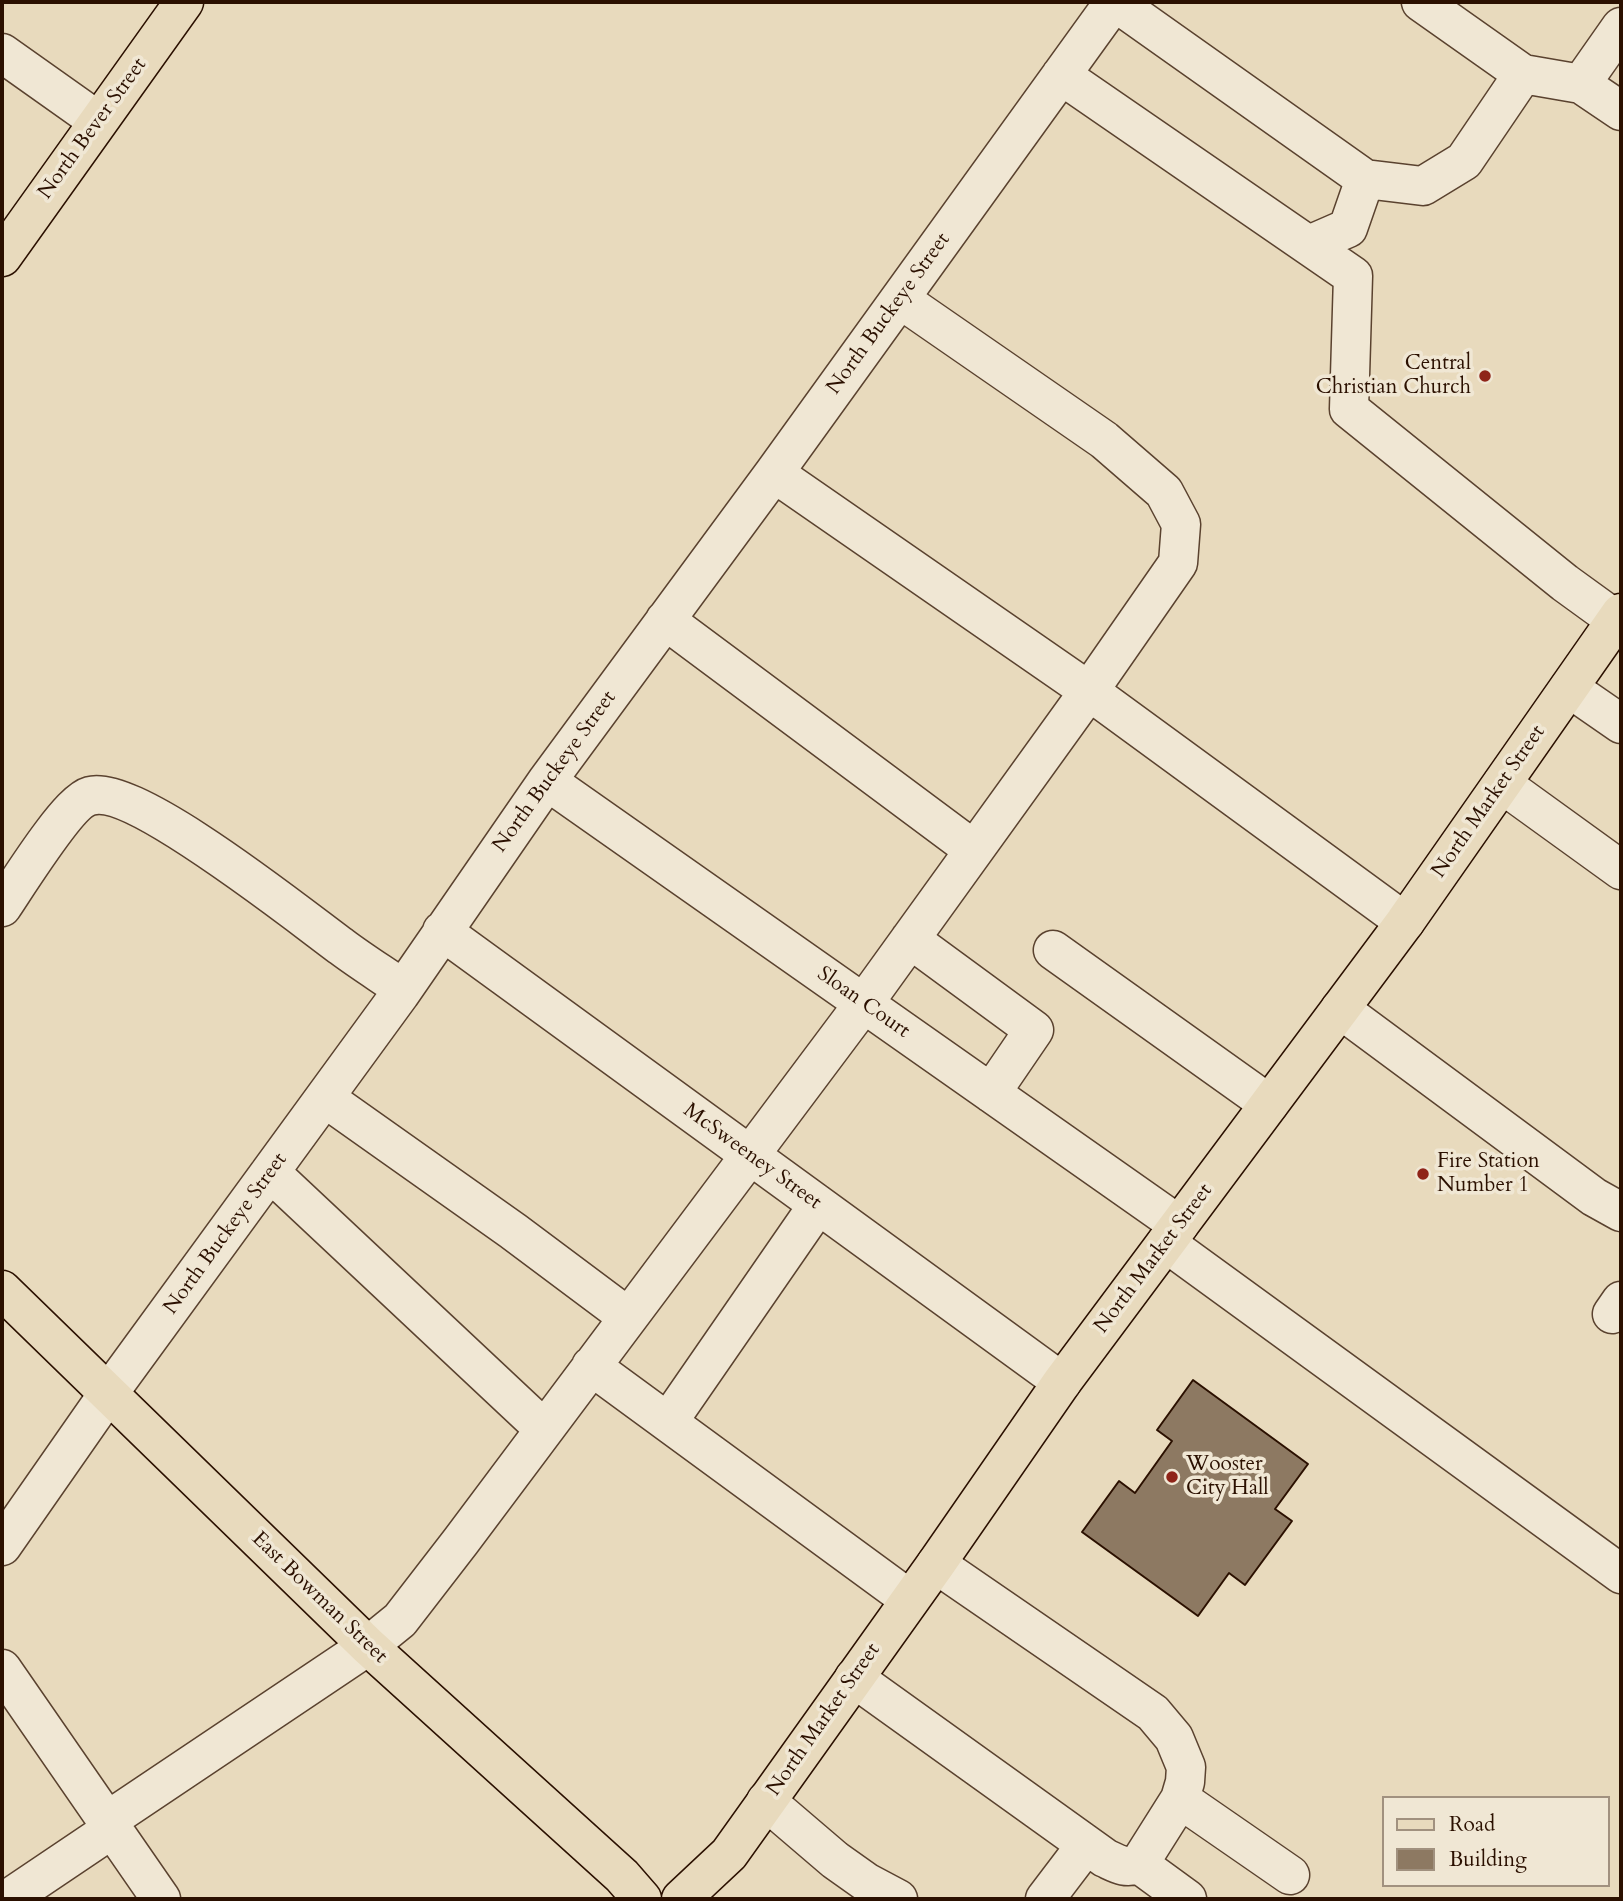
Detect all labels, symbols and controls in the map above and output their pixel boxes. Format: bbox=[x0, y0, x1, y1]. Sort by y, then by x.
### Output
street label: North Bever Street bbox=[33, 53, 153, 205]
street label: North Buckeye Street bbox=[822, 228, 956, 400]
place label: Central Christian Church bbox=[1316, 351, 1471, 401]
marker: Central Christian Church bbox=[1477, 368, 1493, 384]
street label: North Buckeye Street bbox=[488, 686, 622, 858]
street label: North Market Street bbox=[1427, 721, 1551, 883]
street label: Sloan Court bbox=[812, 962, 914, 1044]
street label: McSweeney Street bbox=[678, 1098, 826, 1216]
street label: North Buckeye Street bbox=[159, 1148, 293, 1320]
place label: Fire Station Number 1 bbox=[1437, 1149, 1540, 1199]
marker: Fire Station Number 1 bbox=[1415, 1166, 1431, 1182]
street label: North Market Street bbox=[1090, 1179, 1218, 1339]
place label: Wooster City Hall bbox=[1186, 1452, 1269, 1502]
marker: Wooster City Hall bbox=[1164, 1469, 1180, 1485]
street label: East Bowman Street bbox=[246, 1527, 392, 1669]
street label: North Market Street bbox=[762, 1639, 886, 1801]
legend bbox=[1382, 1796, 1609, 1887]
text: Road bbox=[1449, 1810, 1495, 1839]
text: Building bbox=[1449, 1845, 1527, 1874]

